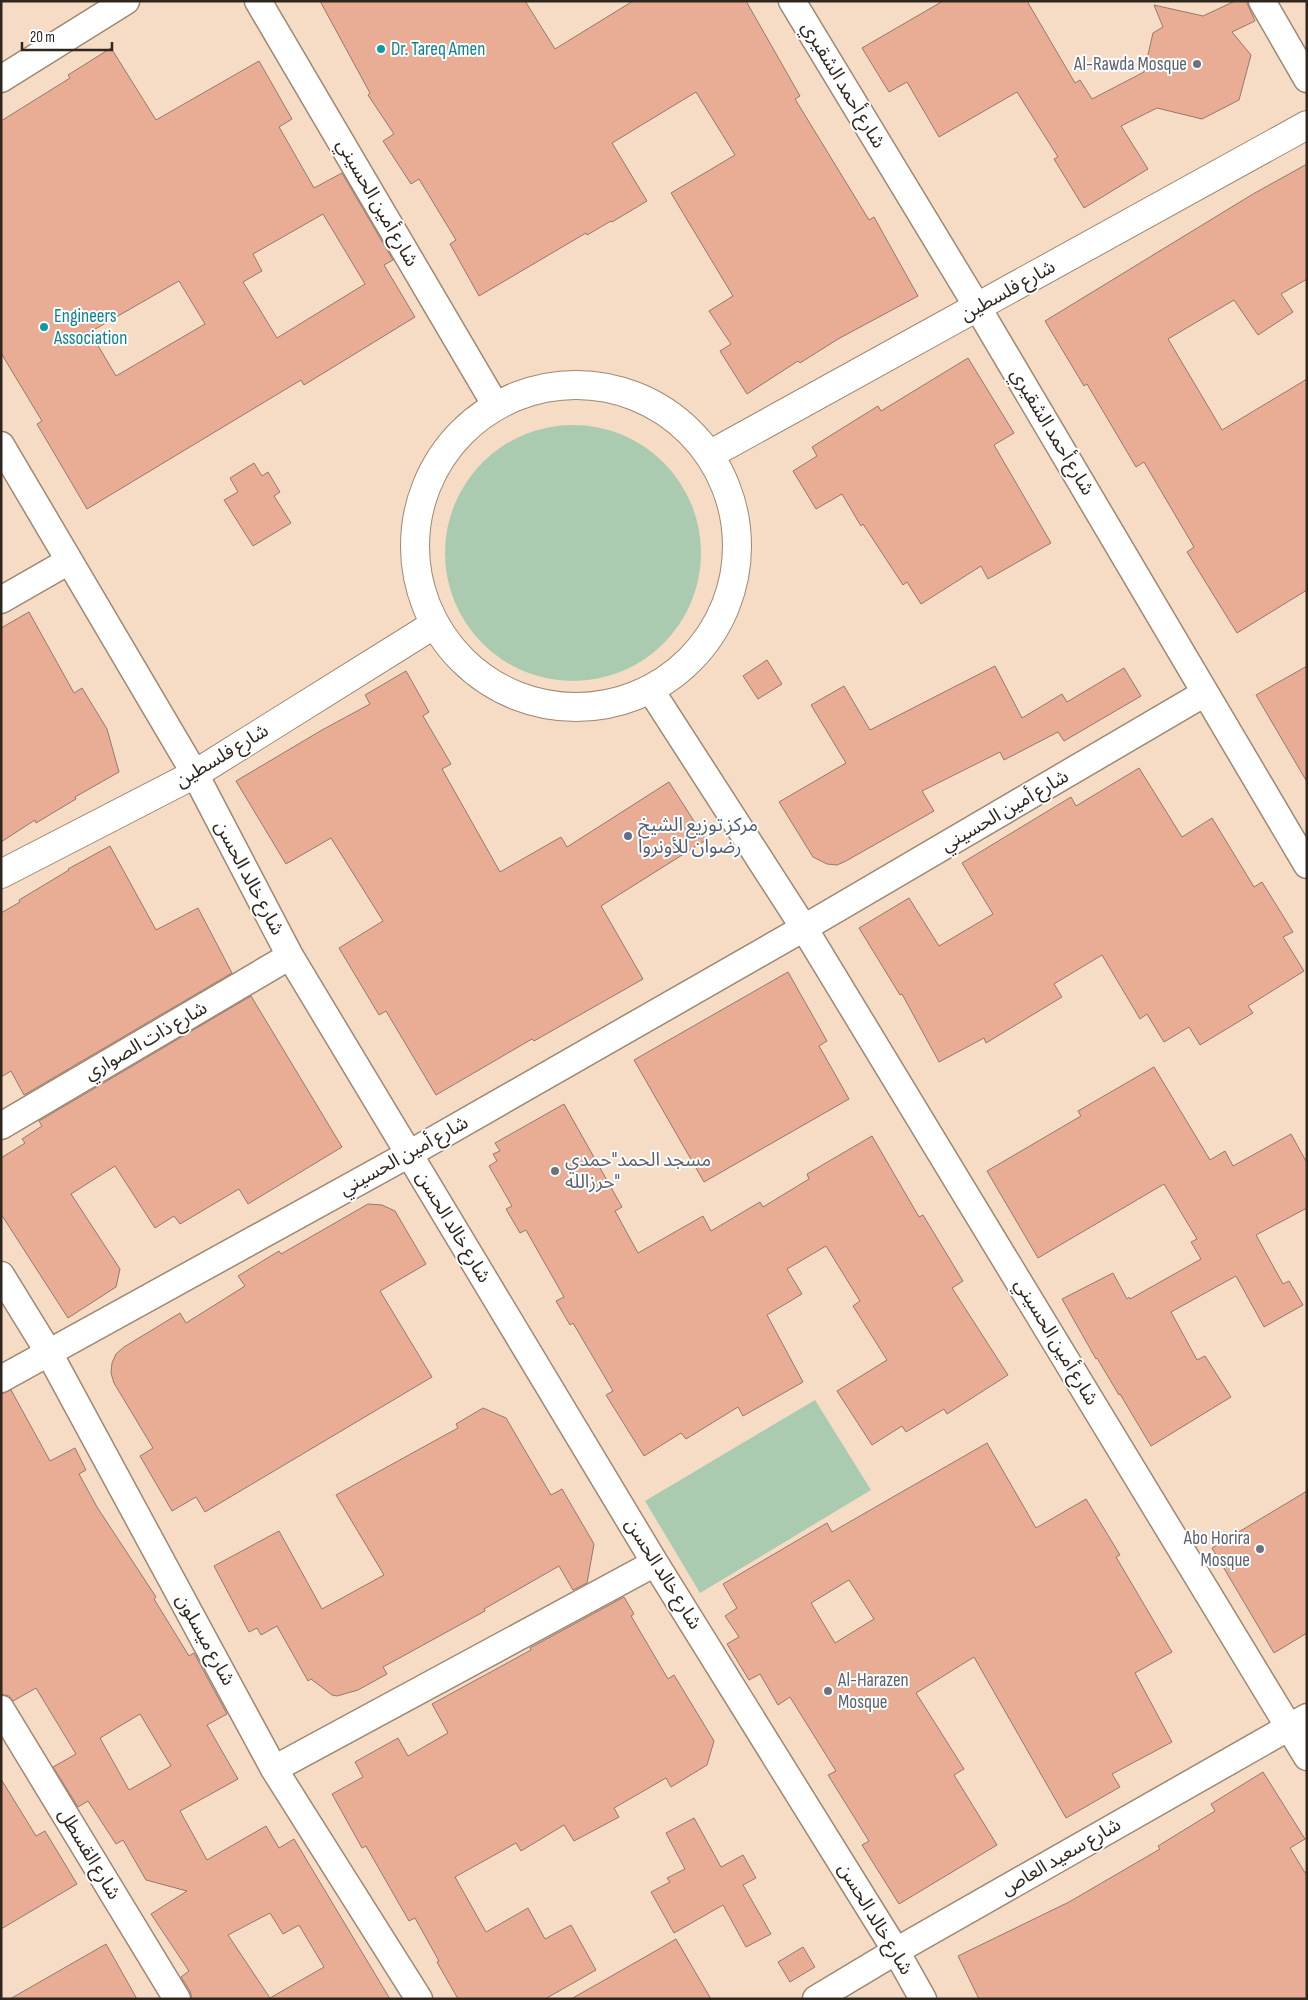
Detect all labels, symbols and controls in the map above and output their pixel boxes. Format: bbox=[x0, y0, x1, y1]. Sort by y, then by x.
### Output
street label: شارع أحمد الشقيري bbox=[794, 17, 890, 154]
scale bar bbox=[22, 20, 112, 52]
text: 20 m bbox=[30, 28, 55, 47]
place label: Dr. Tareq Amen bbox=[391, 38, 485, 61]
marker: Dr. Tareq Amen bbox=[375, 43, 387, 55]
place label: Al-Rawda Mosque bbox=[1073, 53, 1187, 76]
marker: Al-Rawda Mosque bbox=[1191, 58, 1203, 70]
street label: شارع أمين الحسيني bbox=[329, 135, 423, 272]
street label: شارع فلسطين bbox=[957, 256, 1060, 327]
place label: Engineers Association bbox=[53, 305, 127, 350]
marker: Engineers Association bbox=[38, 321, 50, 333]
street label: شارع أحمد الشقيري bbox=[1003, 364, 1099, 501]
street label: شارع فلسطين bbox=[171, 719, 273, 794]
street label: شارع أمين الحسيني bbox=[937, 765, 1074, 859]
place label: مركز توزيع الشيخ رضوان للأونروا bbox=[638, 814, 758, 859]
street label: شارع خالد الحسن bbox=[208, 817, 289, 940]
marker: مركز توزيع الشيخ رضوان للأونروا bbox=[622, 830, 634, 842]
street label: شارع ذات الصواري bbox=[81, 997, 213, 1088]
street label: شارع أمين الحسيني bbox=[335, 1111, 474, 1203]
place label: مسجد الحمد"حمدي حرزالله" bbox=[565, 1149, 711, 1194]
marker: مسجد الحمد"حمدي حرزالله" bbox=[549, 1165, 561, 1177]
street label: شارع خالد الحسن bbox=[410, 1167, 495, 1288]
street label: شارع أمين الحسيني bbox=[1007, 1274, 1103, 1411]
street label: شارع خالد الحسن bbox=[619, 1514, 706, 1634]
place label: Abo Horira Mosque bbox=[1183, 1527, 1250, 1572]
marker: Abo Horira Mosque bbox=[1254, 1543, 1266, 1555]
street label: شارع ميسلون bbox=[170, 1590, 240, 1690]
place label: Al-Harazen Mosque bbox=[837, 1669, 909, 1714]
marker: Al-Harazen Mosque bbox=[822, 1685, 834, 1697]
street label: شارع القسطل bbox=[52, 1804, 125, 1904]
street label: شارع سعيد العاص bbox=[997, 1813, 1126, 1902]
street label: شارع خالد الحسن bbox=[832, 1859, 917, 1980]

